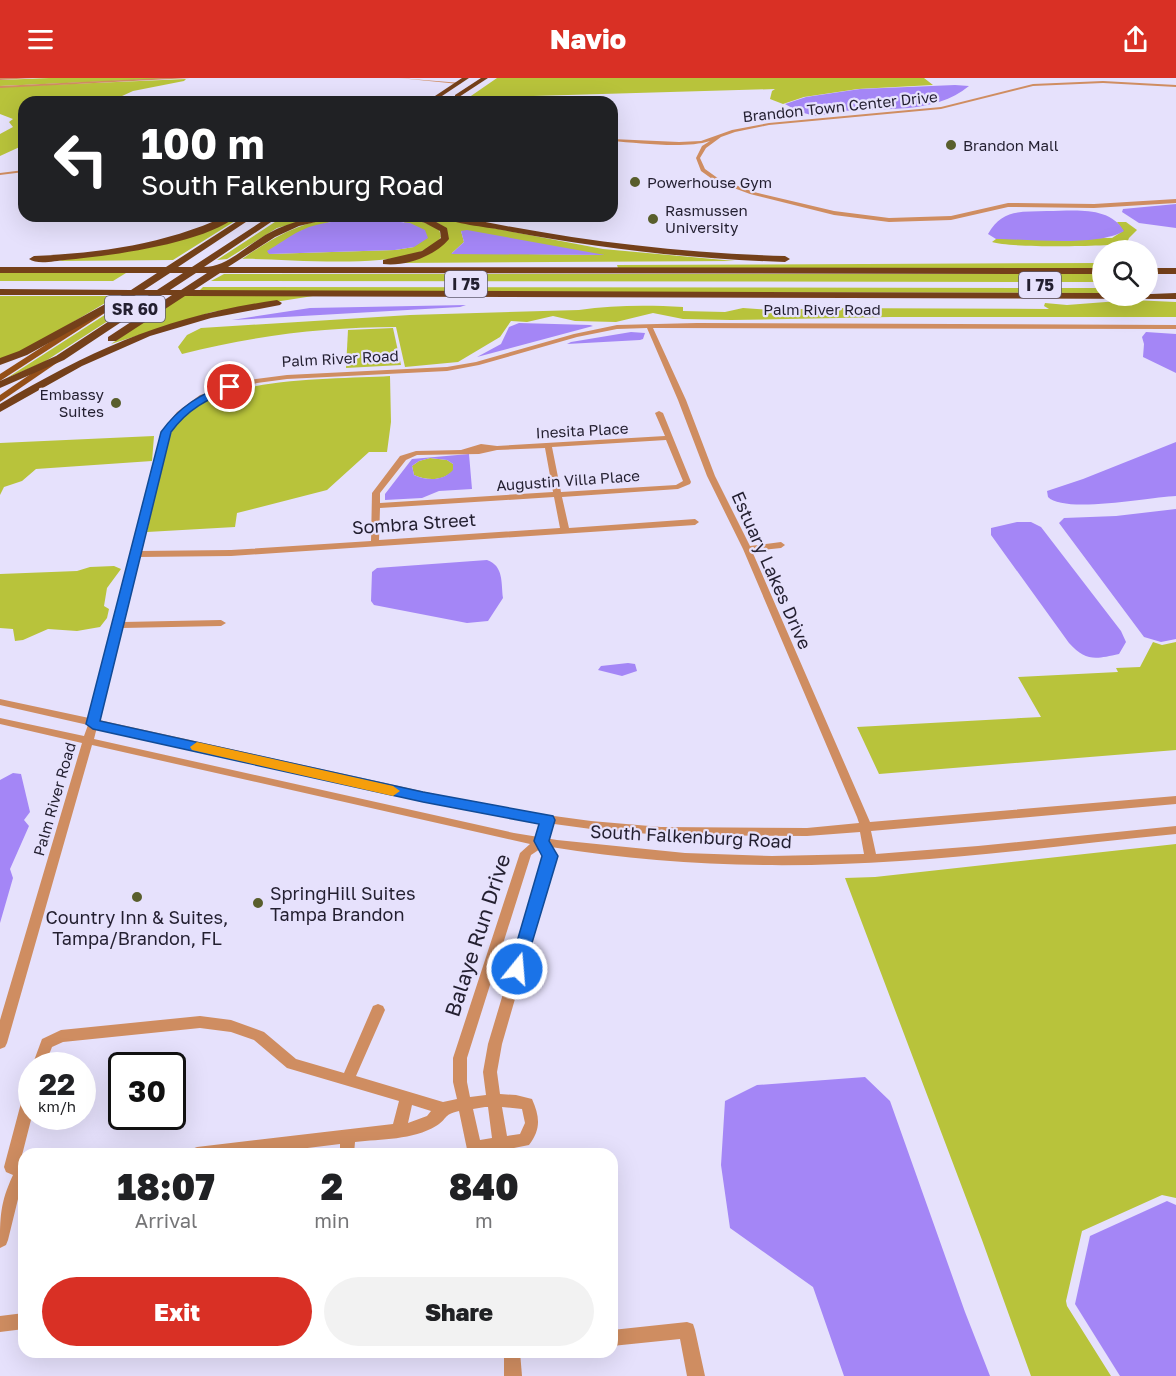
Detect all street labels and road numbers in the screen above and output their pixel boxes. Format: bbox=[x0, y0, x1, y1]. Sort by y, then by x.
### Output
street label: Brandon Town Center Drive bbox=[742, 87, 939, 125]
road number: I 75 bbox=[445, 271, 487, 297]
road number: I 75 bbox=[1019, 272, 1061, 298]
road number: SR 60 bbox=[105, 296, 165, 322]
street label: Palm River Road bbox=[763, 300, 881, 318]
street label: Palm River Road bbox=[281, 346, 399, 370]
street label: Inesita Place bbox=[535, 419, 629, 441]
street label: Augustin Villa Place bbox=[496, 466, 641, 494]
street label: Estuary Lakes Drive bbox=[727, 488, 817, 652]
street label: Sombra Street bbox=[351, 508, 477, 538]
street label: Palm River Road bbox=[29, 740, 79, 858]
street label: South Falkenburg Road bbox=[590, 820, 792, 852]
street label: Balaye Run Drive bbox=[438, 850, 516, 1020]

